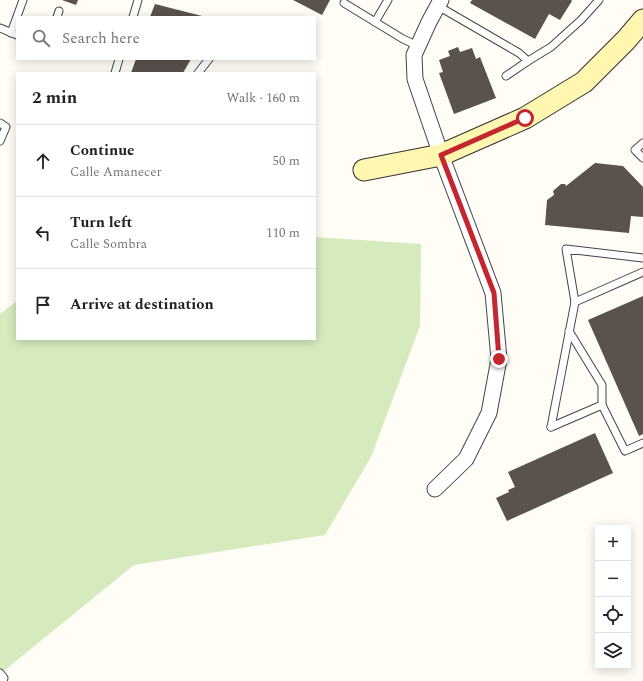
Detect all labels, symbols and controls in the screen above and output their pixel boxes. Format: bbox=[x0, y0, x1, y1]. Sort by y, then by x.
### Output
search box bbox=[16, 16, 316, 60]
icon: search bbox=[30, 27, 52, 49]
text: Search here bbox=[62, 27, 140, 50]
text: 2 min bbox=[32, 85, 77, 111]
text: Walk · 160 m bbox=[226, 88, 300, 108]
route start bbox=[516, 109, 534, 127]
text: Continue bbox=[70, 139, 135, 162]
icon: ahead bbox=[32, 150, 54, 172]
text: 50 m bbox=[273, 151, 300, 171]
text: Calle Amanecer bbox=[70, 162, 162, 182]
text: Turn left bbox=[70, 211, 132, 234]
icon: left bbox=[32, 222, 54, 244]
text: 110 m bbox=[266, 223, 300, 243]
text: Calle Sombra bbox=[70, 234, 147, 254]
text: Arrive at destination bbox=[70, 293, 214, 316]
icon: arrive bbox=[32, 294, 54, 316]
route end bbox=[490, 350, 508, 368]
map controls bbox=[595, 525, 631, 669]
button: + bbox=[595, 525, 631, 561]
button: − bbox=[595, 561, 631, 597]
button: locate bbox=[595, 597, 631, 633]
button: layers bbox=[595, 633, 631, 669]

